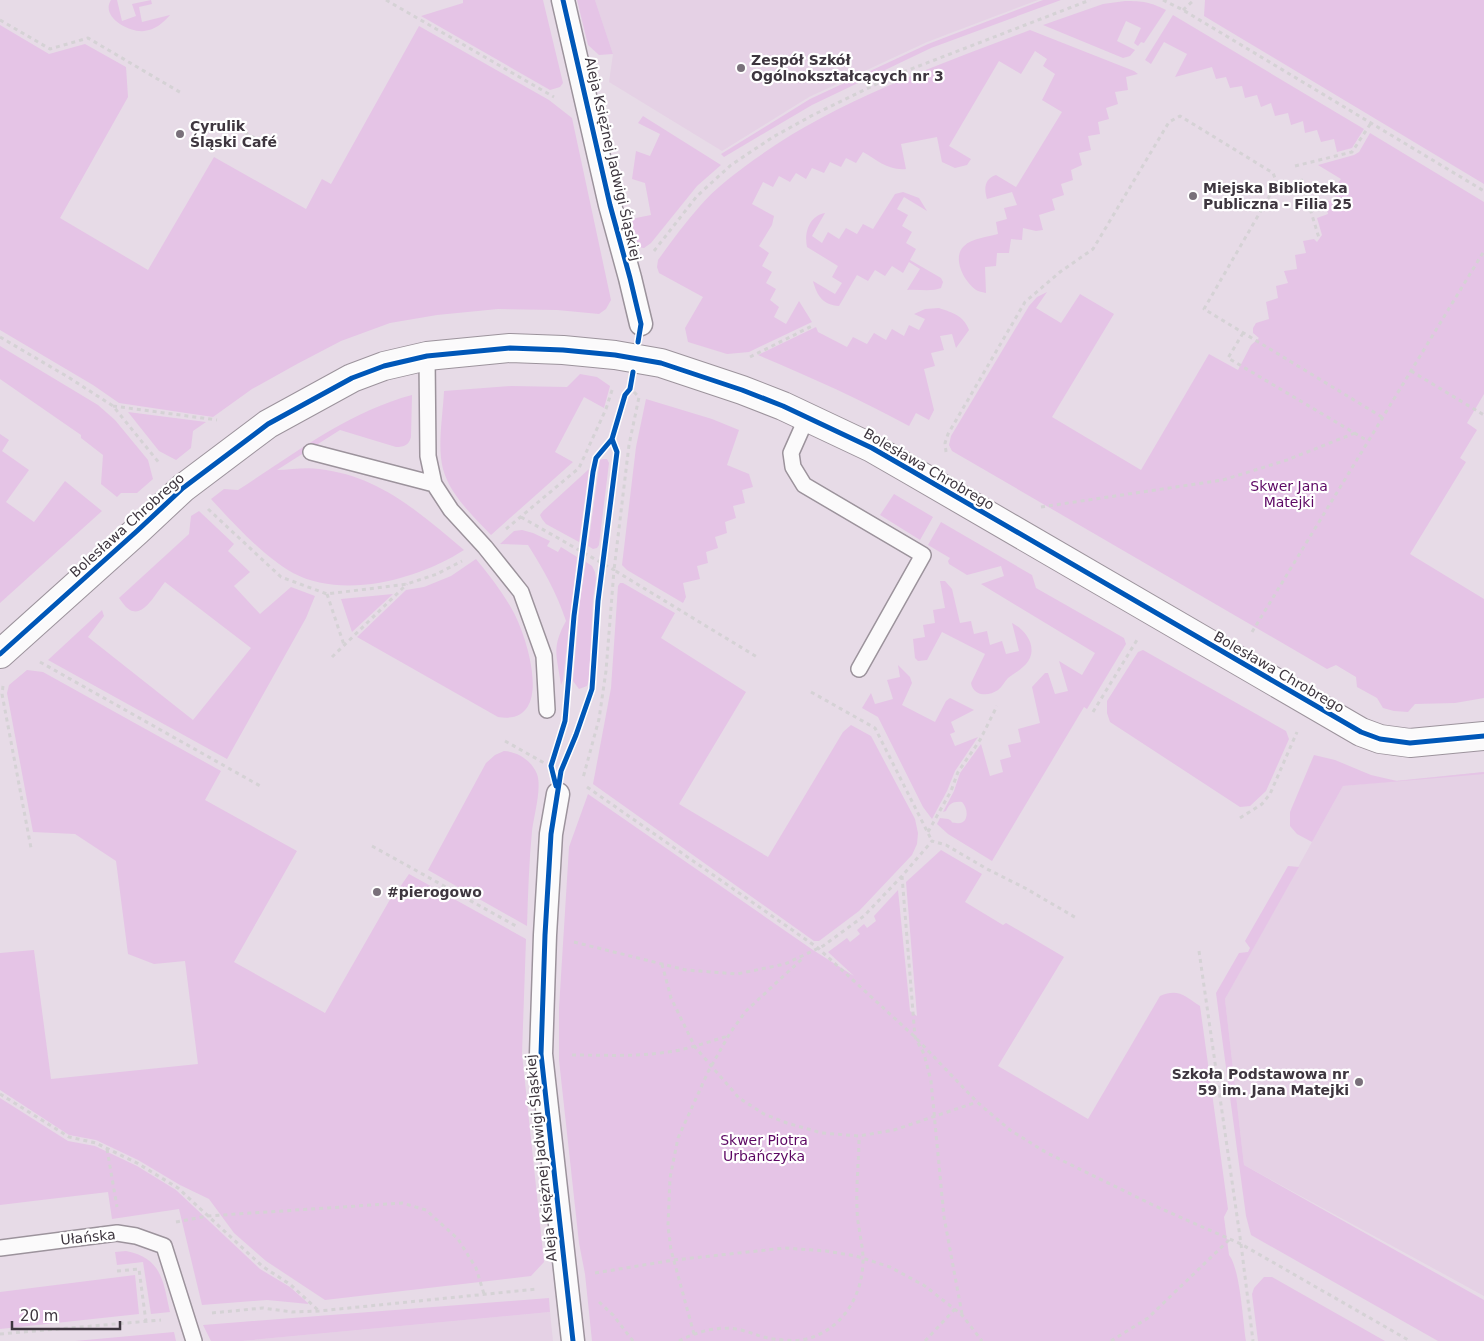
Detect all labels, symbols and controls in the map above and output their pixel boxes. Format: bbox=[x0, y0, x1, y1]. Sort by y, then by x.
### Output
place label: Zespół Szkół Ogólnokształcących nr 3 bbox=[751, 52, 944, 84]
street label: Aleja Księżnej Jadwigi Śląskiej bbox=[582, 55, 645, 262]
marker: Zespół Szkół Ogólnokształcących nr 3 bbox=[735, 62, 747, 74]
place label: Cyrulik Śląski Café bbox=[190, 118, 277, 150]
marker: Cyrulik Śląski Café bbox=[174, 128, 186, 140]
place label: Miejska Biblioteka Publiczna - Filia 25 bbox=[1203, 180, 1352, 212]
marker: Miejska Biblioteka Publiczna - Filia 25 bbox=[1187, 190, 1199, 202]
street label: Bolesława Chrobrego bbox=[861, 425, 997, 513]
street label: Bolesława Chrobrego bbox=[67, 470, 187, 580]
park label: Skwer Jana Matejki bbox=[1250, 478, 1328, 510]
street label: Bolesława Chrobrego bbox=[1211, 628, 1347, 716]
place label: #pierogowo bbox=[387, 884, 482, 900]
marker: #pierogowo bbox=[371, 886, 383, 898]
street label: Aleja Księżnej Jadwigi Śląskiej bbox=[521, 1054, 560, 1263]
place label: Szkoła Podstawowa nr 59 im. Jana Matejki bbox=[1172, 1066, 1349, 1098]
marker: Szkoła Podstawowa nr 59 im. Jana Matejki bbox=[1353, 1076, 1365, 1088]
park label: Skwer Piotra Urbańczyka bbox=[720, 1132, 808, 1164]
street label: Ułańska bbox=[60, 1226, 116, 1248]
scale bar bbox=[12, 1298, 120, 1330]
text: 20 m bbox=[20, 1307, 58, 1325]

